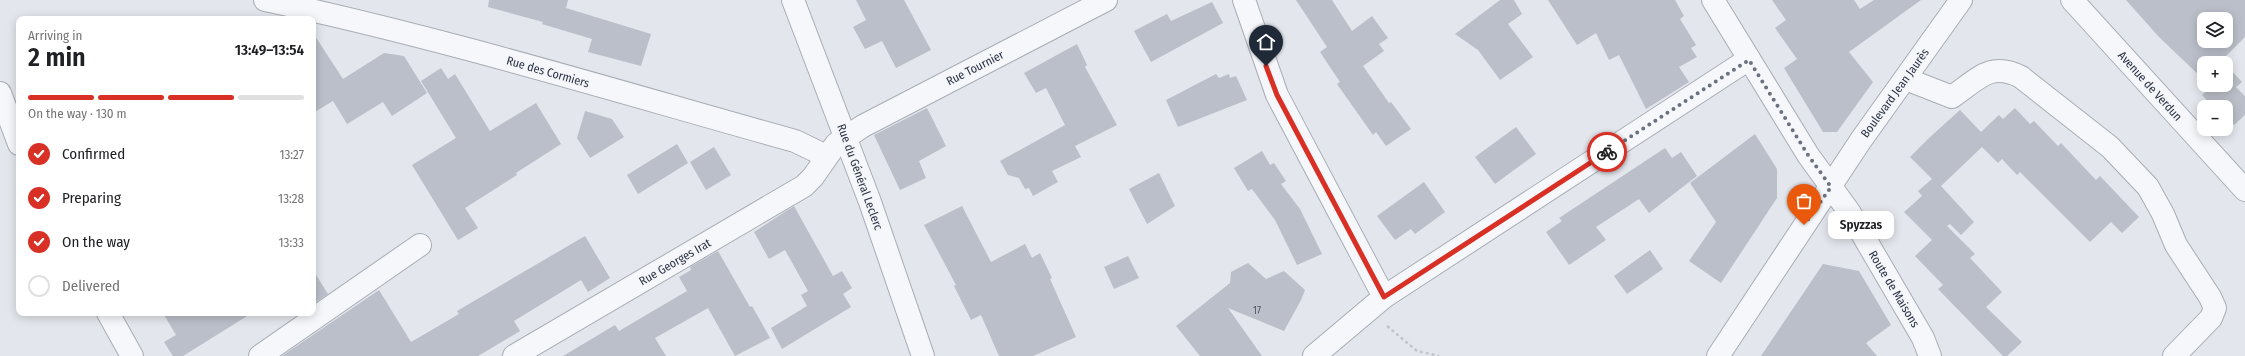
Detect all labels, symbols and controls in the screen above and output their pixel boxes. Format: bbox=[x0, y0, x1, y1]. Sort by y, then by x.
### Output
map controls bbox=[2197, 12, 2233, 136]
button: layers bbox=[2197, 12, 2233, 48]
pin bbox=[1249, 25, 1283, 66]
text: Arriving in bbox=[28, 28, 82, 43]
icon: home bbox=[1255, 31, 1277, 53]
text: 13:49–13:54 bbox=[235, 41, 304, 59]
text: 2 min bbox=[28, 42, 86, 73]
street label: Boulevard Jean Jaurès bbox=[1858, 46, 1932, 140]
street label: Rue Tournier bbox=[944, 47, 1007, 88]
street label: Avenue de Verdun bbox=[2115, 48, 2185, 124]
street label: Rue des Cormiers bbox=[505, 53, 591, 91]
button: + bbox=[2197, 56, 2233, 92]
button: − bbox=[2197, 100, 2233, 136]
text: On the way · 130 m bbox=[28, 106, 127, 121]
street label: Rue du Général Leclerc bbox=[834, 122, 886, 232]
courier bbox=[1587, 132, 1627, 172]
icon: bike bbox=[1596, 141, 1618, 163]
icon: check bbox=[28, 143, 50, 165]
text: Confirmed bbox=[62, 145, 125, 163]
text: 13:27 bbox=[279, 147, 304, 162]
pin bbox=[1787, 184, 1821, 225]
icon: check bbox=[28, 187, 50, 209]
text: Preparing bbox=[62, 189, 121, 207]
icon: bag bbox=[1793, 190, 1815, 212]
text: 13:28 bbox=[278, 191, 304, 206]
callout: Spyzzas bbox=[1828, 211, 1894, 239]
text: Spyzzas bbox=[1840, 217, 1882, 232]
icon: check bbox=[28, 231, 50, 253]
text: On the way bbox=[62, 233, 130, 251]
text: 13:33 bbox=[278, 235, 304, 250]
street label: Rue Georges Irat bbox=[637, 236, 714, 288]
street label: Route de Maisons bbox=[1866, 248, 1922, 330]
text: Delivered bbox=[62, 277, 120, 295]
house number: 17 bbox=[1253, 305, 1261, 317]

